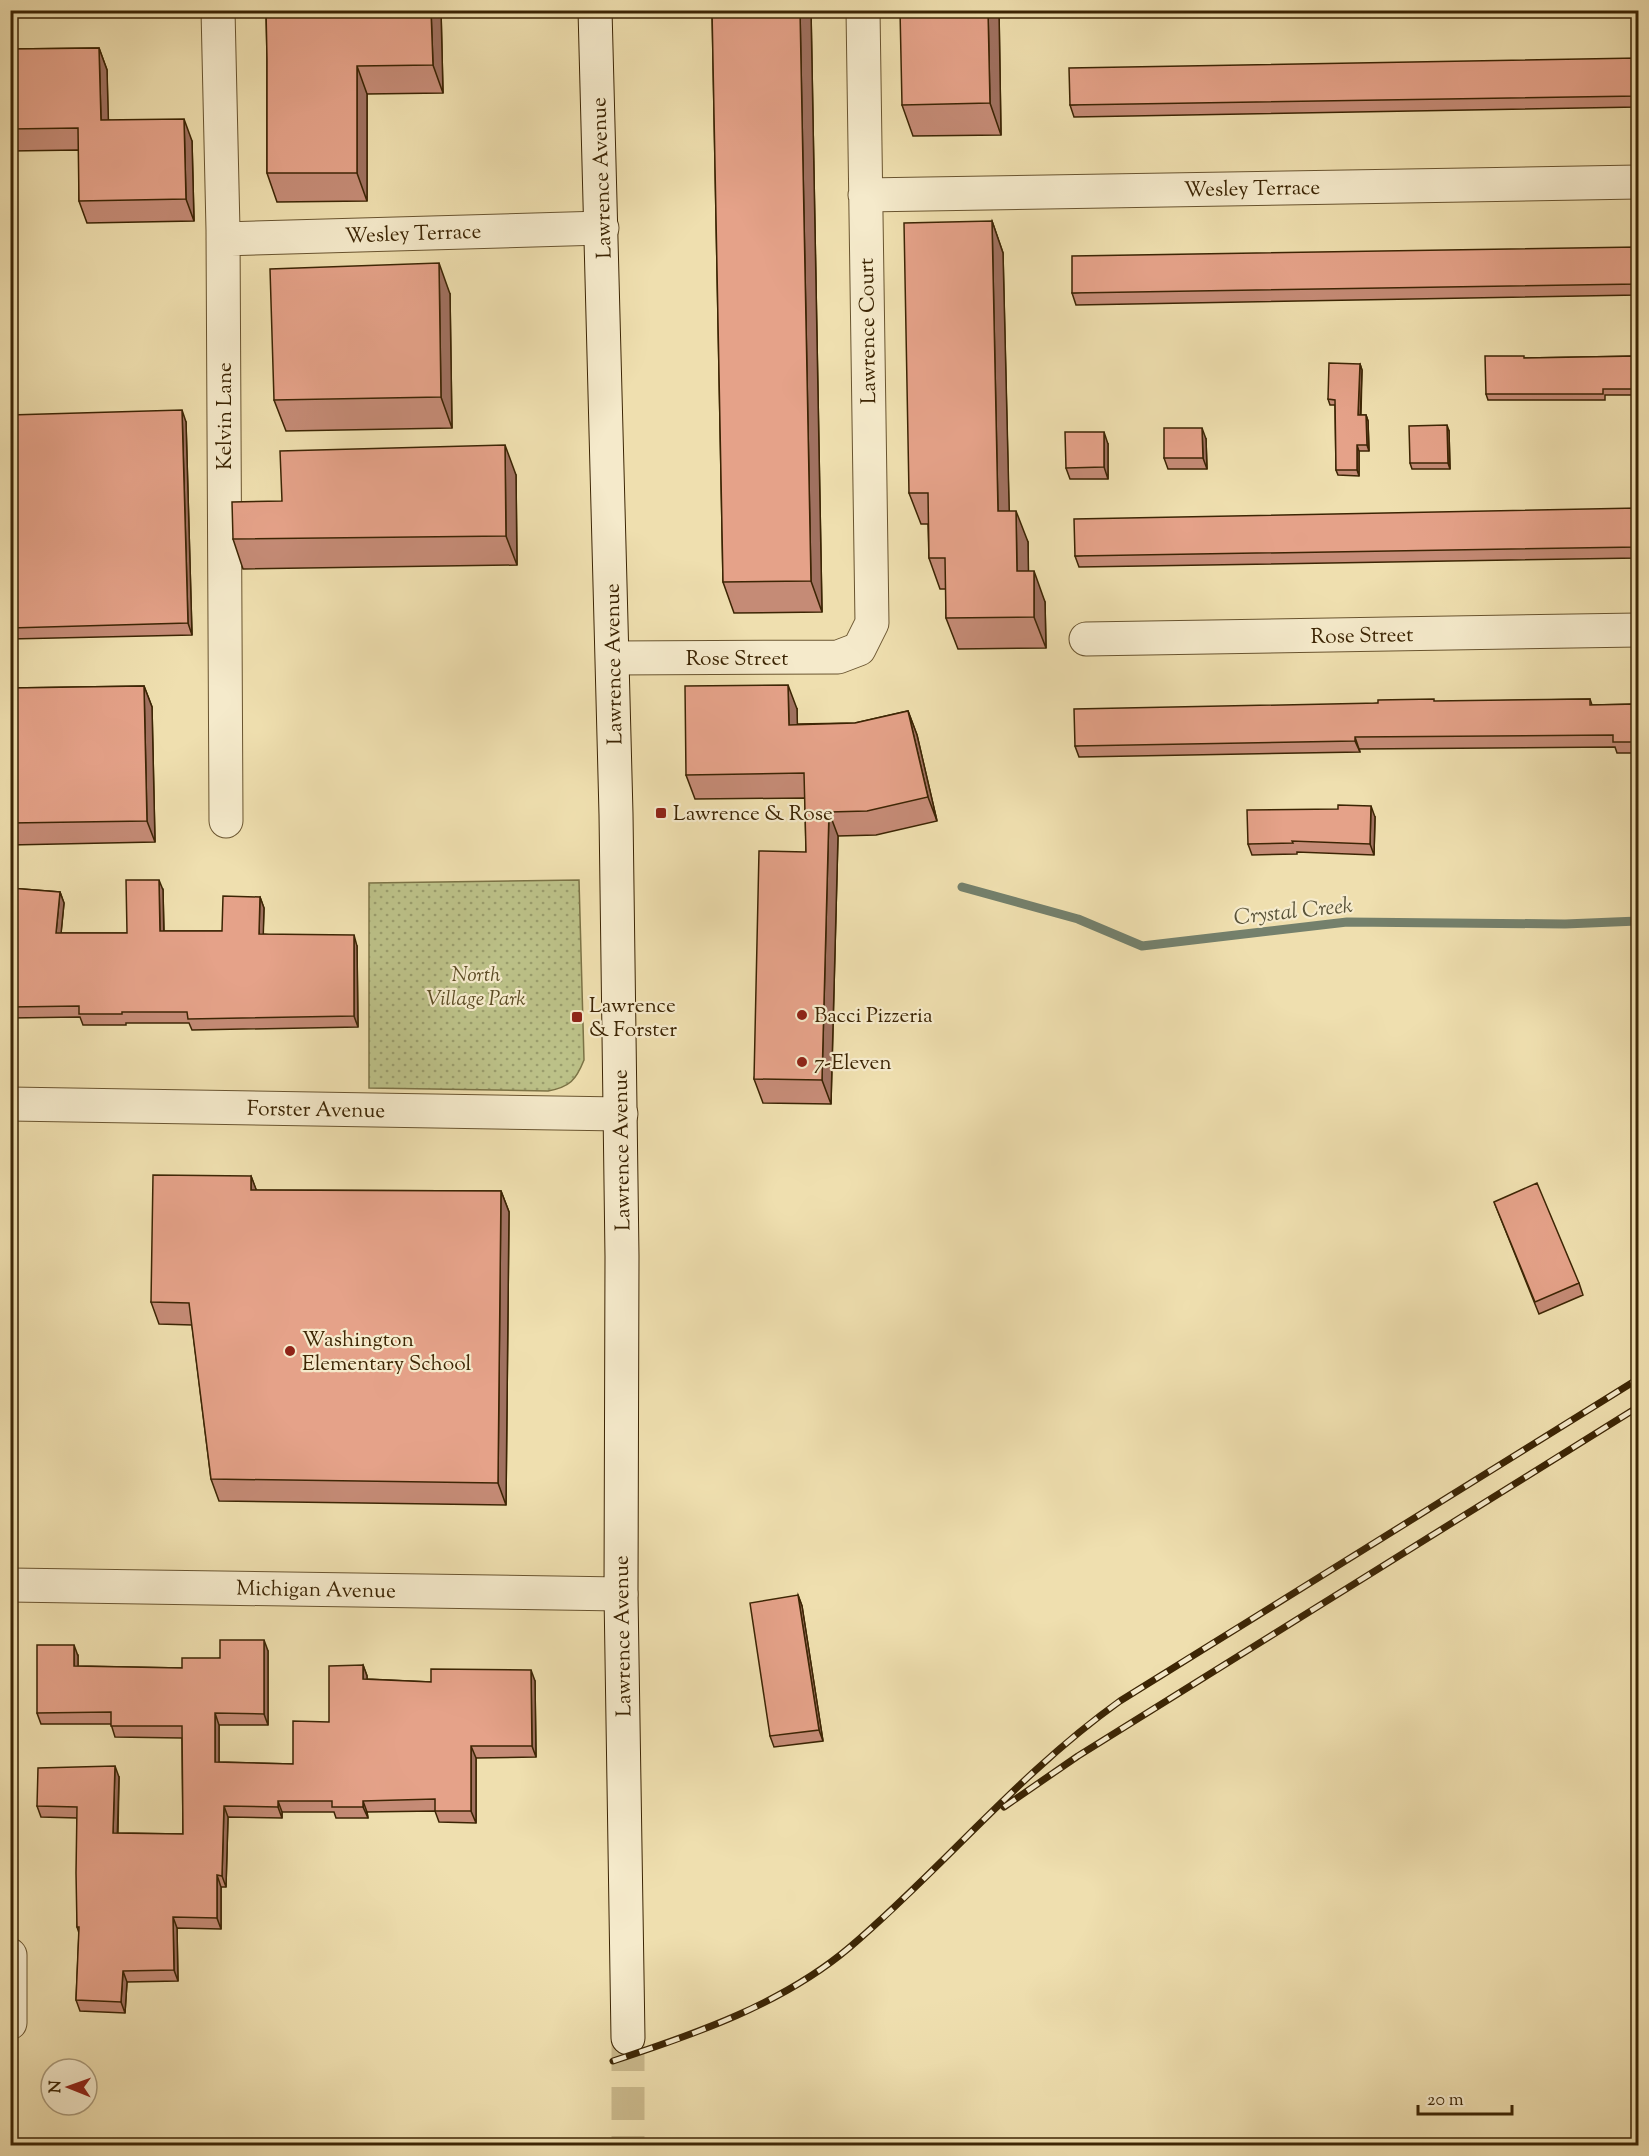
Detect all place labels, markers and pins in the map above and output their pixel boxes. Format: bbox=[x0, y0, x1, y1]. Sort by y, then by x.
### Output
place label: Lawrence & Rose bbox=[673, 800, 833, 830]
marker: Lawrence & Rose bbox=[654, 806, 668, 820]
place label: Lawrence & Forster bbox=[589, 992, 677, 1046]
place label: Bacci Pizzeria bbox=[814, 1002, 933, 1032]
marker: Bacci Pizzeria bbox=[795, 1008, 809, 1022]
marker: Lawrence & Forster bbox=[570, 1010, 584, 1024]
place label: 7-Eleven bbox=[814, 1049, 892, 1079]
marker: 7-Eleven bbox=[795, 1055, 809, 1069]
place label: Washington Elementary School bbox=[302, 1326, 472, 1380]
marker: Washington Elementary School bbox=[283, 1344, 297, 1358]

